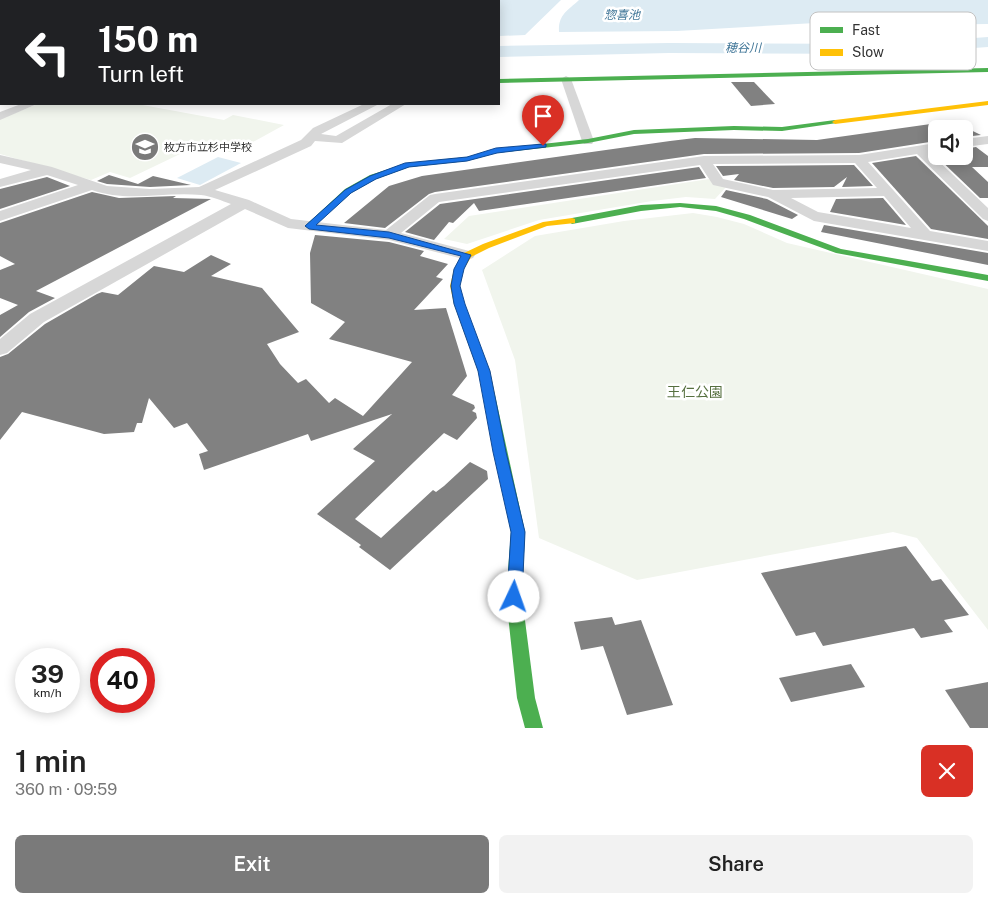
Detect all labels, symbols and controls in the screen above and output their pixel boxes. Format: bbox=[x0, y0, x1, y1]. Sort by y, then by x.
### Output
water label: 惣喜池 bbox=[604, 8, 641, 22]
legend bbox=[810, 12, 976, 70]
text: 150 m bbox=[98, 19, 198, 60]
icon: left bbox=[15, 20, 80, 85]
text: Fast bbox=[852, 22, 880, 38]
water label: 穂谷川 bbox=[725, 41, 763, 55]
text: Slow bbox=[852, 44, 884, 60]
text: Turn left bbox=[98, 61, 184, 87]
pin bbox=[522, 95, 564, 146]
icon: arrive bbox=[529, 102, 557, 130]
map controls bbox=[928, 120, 973, 165]
button: sound bbox=[928, 120, 973, 165]
school or university icon: 枚方市立杉中学校 bbox=[130, 132, 160, 162]
place label: 枚方市立杉中学校 bbox=[164, 141, 252, 153]
park label: 王仁公園 bbox=[667, 384, 723, 400]
position arrow bbox=[487, 570, 539, 622]
speed limit sign: 40 bbox=[90, 648, 155, 713]
text: 39 bbox=[31, 659, 64, 689]
text: km/h bbox=[33, 686, 62, 700]
text: 1 min bbox=[15, 743, 86, 779]
button: close bbox=[921, 745, 973, 797]
text: 360 m · 09:59 bbox=[15, 780, 117, 799]
button: Exit bbox=[15, 835, 489, 893]
button: Share bbox=[499, 835, 973, 893]

